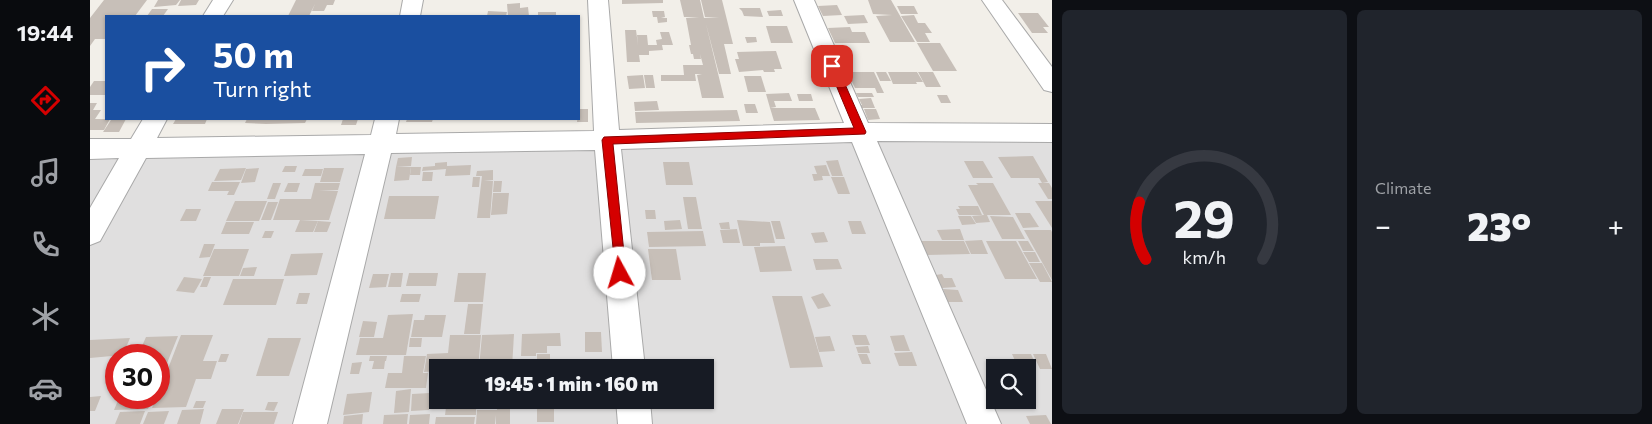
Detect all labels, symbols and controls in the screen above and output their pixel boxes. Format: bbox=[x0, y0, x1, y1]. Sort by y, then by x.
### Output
text: 19:44 bbox=[17, 19, 73, 46]
text: 50 m bbox=[213, 32, 294, 75]
icon: right bbox=[130, 35, 195, 100]
pin bbox=[811, 45, 853, 87]
icon: arrive bbox=[818, 52, 846, 80]
text: Turn right bbox=[213, 75, 311, 102]
icon: directions bbox=[28, 83, 63, 118]
icon: music bbox=[28, 155, 63, 190]
text: Climate bbox=[1375, 178, 1431, 197]
text: 29 bbox=[1174, 185, 1235, 249]
text: 23° bbox=[1467, 202, 1531, 249]
text: − bbox=[1375, 208, 1391, 242]
text: + bbox=[1608, 208, 1624, 242]
icon: phone bbox=[28, 227, 63, 262]
position arrow bbox=[593, 246, 645, 298]
text: km/h bbox=[1183, 246, 1226, 268]
icon: climate bbox=[28, 299, 63, 334]
speed limit sign: 30 bbox=[105, 344, 170, 409]
map controls bbox=[986, 359, 1036, 409]
button: search bbox=[986, 359, 1036, 409]
icon: car bbox=[28, 371, 63, 406]
text: 19:45 · 1 min · 160 m bbox=[485, 372, 658, 395]

